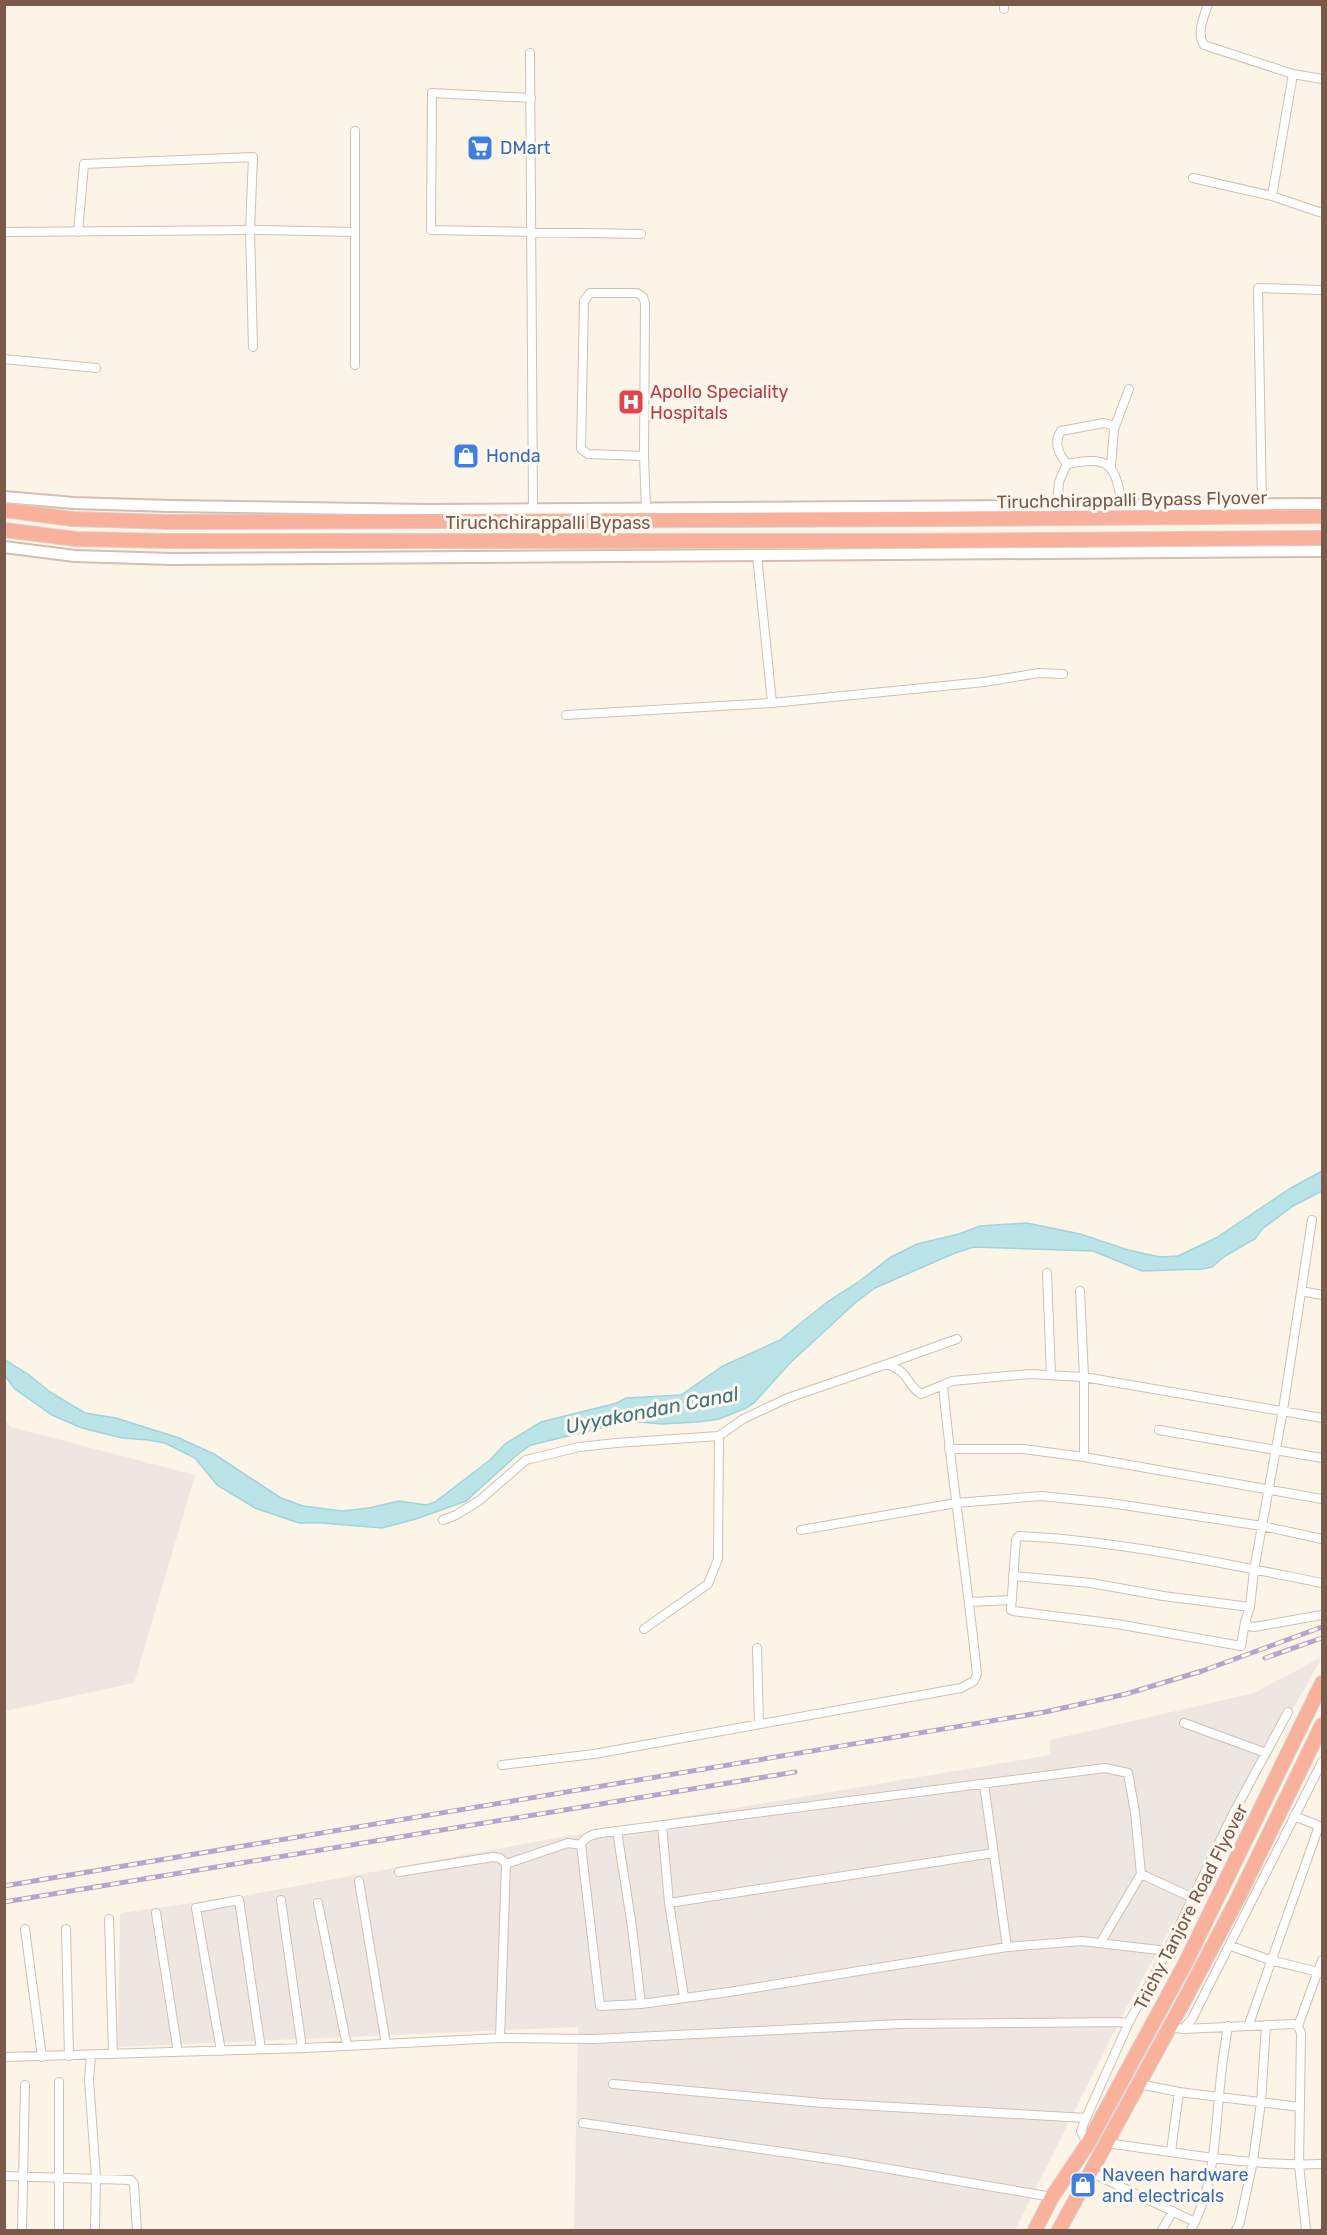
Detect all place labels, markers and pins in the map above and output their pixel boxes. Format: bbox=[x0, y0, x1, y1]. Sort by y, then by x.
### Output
supermarket icon: DMart bbox=[465, 133, 495, 163]
place label: DMart bbox=[500, 137, 551, 159]
place label: Apollo Speciality Hospitals bbox=[650, 381, 789, 424]
hospital icon: Apollo Speciality Hospitals bbox=[616, 387, 646, 417]
shop icon: Honda bbox=[451, 441, 481, 471]
place label: Honda bbox=[486, 445, 541, 467]
place label: Naveen hardware and electricals bbox=[1102, 2164, 1248, 2207]
shop icon: Naveen hardware and electricals bbox=[1068, 2170, 1098, 2200]

